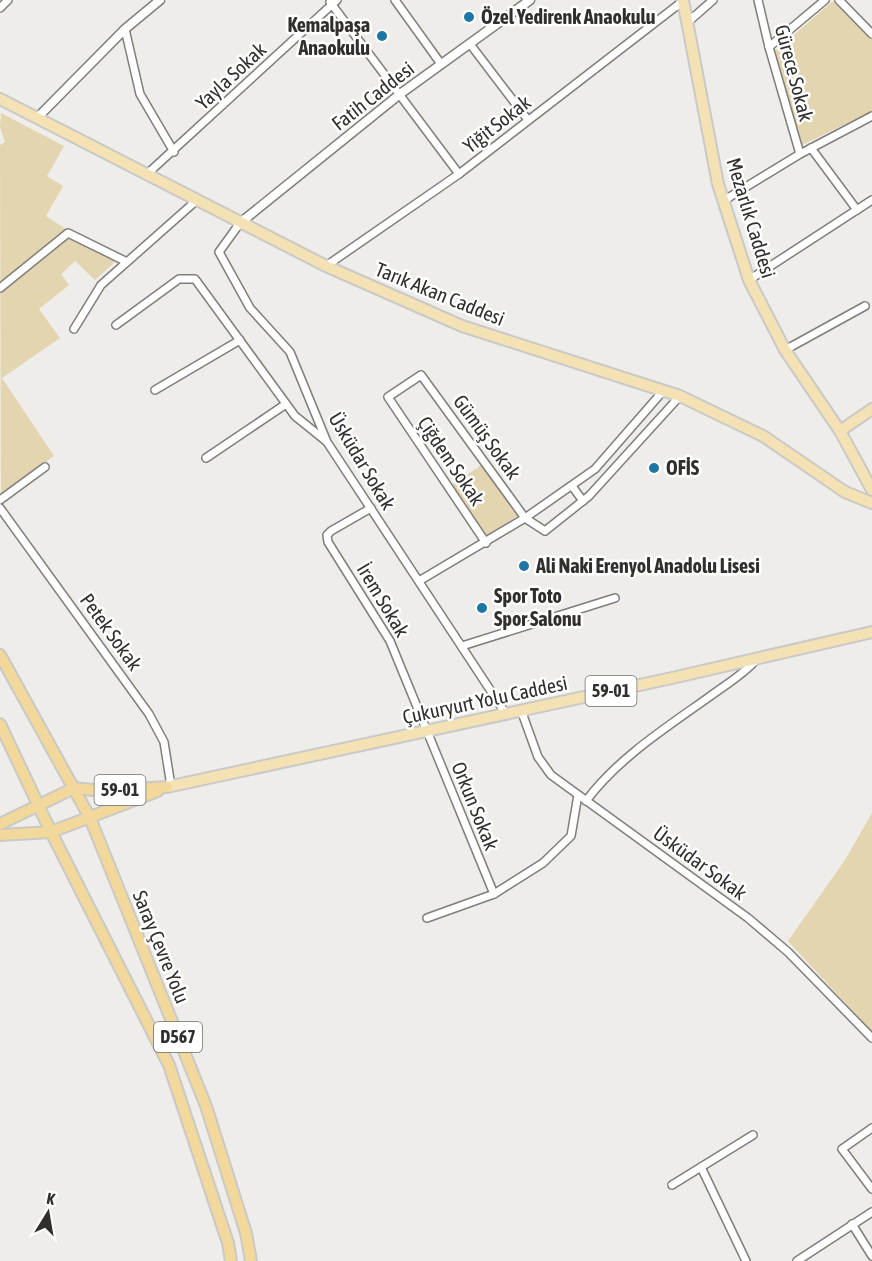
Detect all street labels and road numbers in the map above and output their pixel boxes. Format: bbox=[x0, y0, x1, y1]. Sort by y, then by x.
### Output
street label: Gürece Sokak bbox=[771, 22, 818, 124]
street label: Yayla Sokak bbox=[191, 37, 271, 114]
street label: Fatih Caddesi bbox=[327, 56, 418, 135]
street label: Yiğit Sokak bbox=[458, 90, 535, 157]
street label: Mezarlık Caddesi bbox=[722, 155, 781, 281]
street label: Tarık Akan Caddesi bbox=[372, 257, 508, 330]
street label: Gümüş Sokak bbox=[449, 390, 526, 484]
street label: Üsküdar Sokak bbox=[324, 408, 401, 514]
street label: Çiğdem Sokak bbox=[413, 412, 490, 510]
street label: İrem Sokak bbox=[352, 559, 414, 641]
street label: Petek Sokak bbox=[76, 589, 147, 675]
street label: Çukuryurt Yolu Caddesi bbox=[400, 671, 569, 728]
road number: 59-01 bbox=[586, 676, 636, 706]
street label: Orkun Sokak bbox=[447, 758, 504, 854]
road number: 59-01 bbox=[94, 775, 146, 805]
street label: Üsküdar Sokak bbox=[649, 821, 751, 904]
street label: Saray Çevre Yolu bbox=[128, 887, 194, 1006]
road number: D567 bbox=[154, 1022, 202, 1052]

